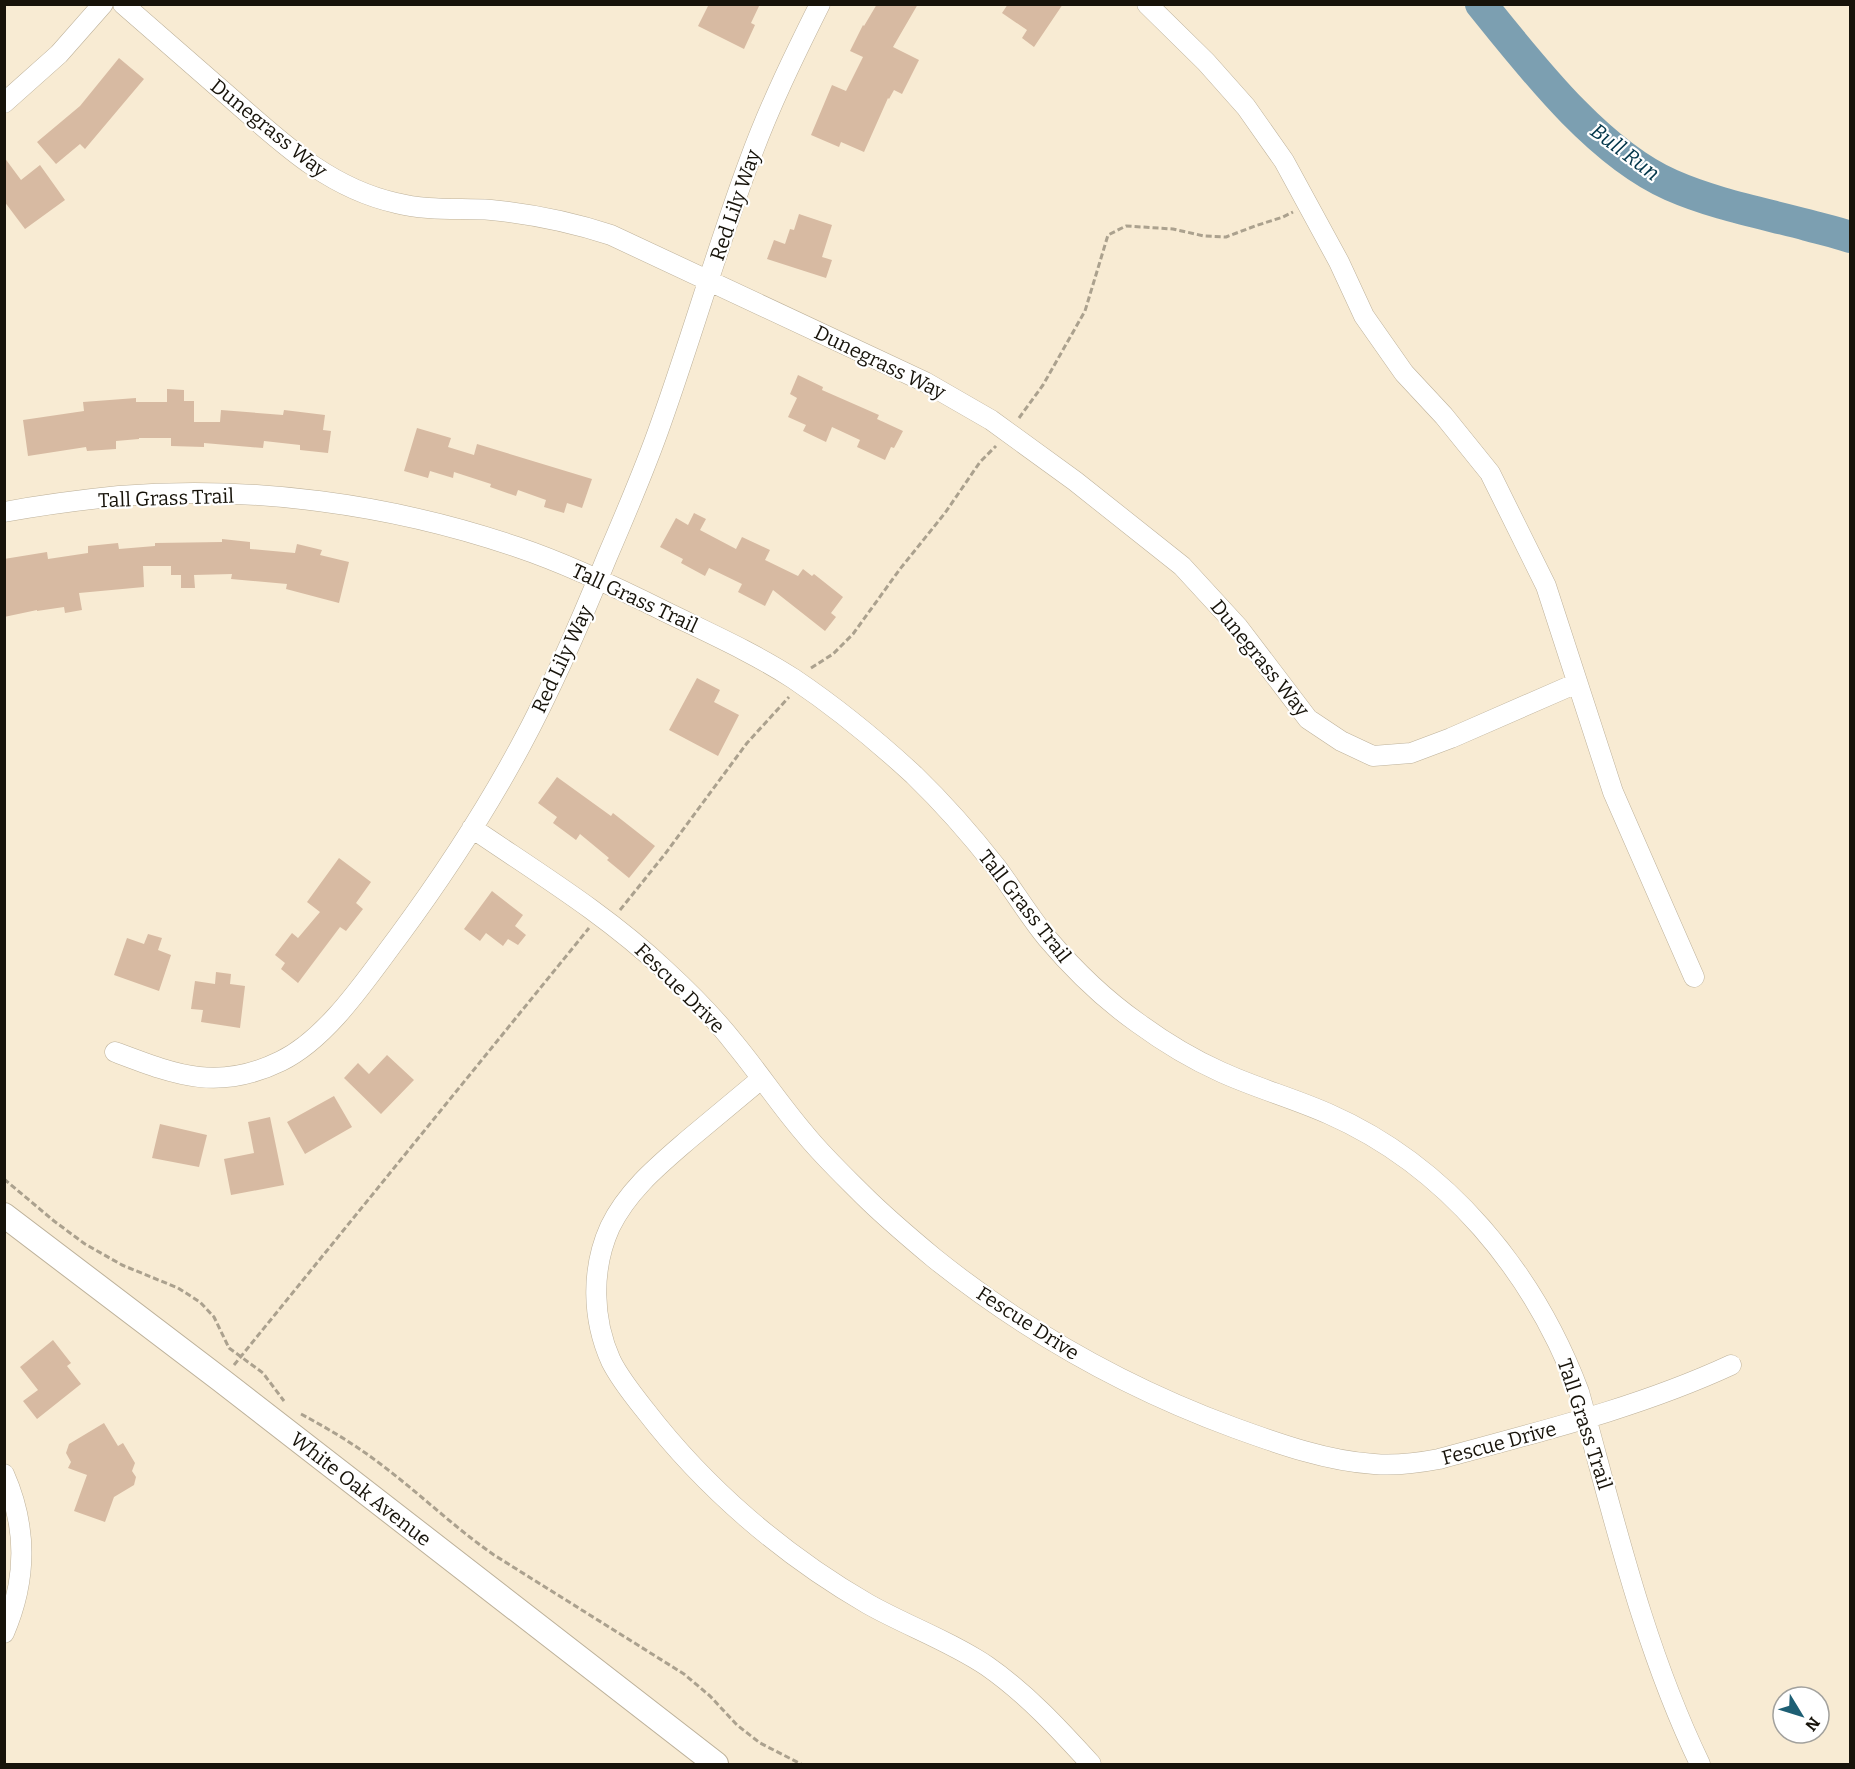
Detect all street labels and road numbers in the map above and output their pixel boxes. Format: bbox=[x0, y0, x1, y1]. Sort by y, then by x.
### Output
street label: Dunegrass Way bbox=[206, 74, 332, 183]
street label: Red Lily Way bbox=[705, 146, 765, 264]
street label: Dunegrass Way bbox=[810, 320, 950, 404]
street label: Tall Grass Trail bbox=[98, 484, 235, 512]
street label: Tall Grass Trail bbox=[568, 558, 702, 638]
street label: Dunegrass Way bbox=[1206, 595, 1315, 721]
street label: Red Lily Way bbox=[527, 601, 598, 717]
street label: Tall Grass Trail bbox=[974, 845, 1077, 967]
street label: Fescue Drive bbox=[630, 938, 730, 1038]
street label: Fescue Drive bbox=[972, 1281, 1084, 1365]
street label: Tall Grass Trail bbox=[1553, 1356, 1618, 1493]
street label: Fescue Drive bbox=[1439, 1416, 1559, 1470]
street label: White Oak Avenue bbox=[286, 1427, 436, 1551]

